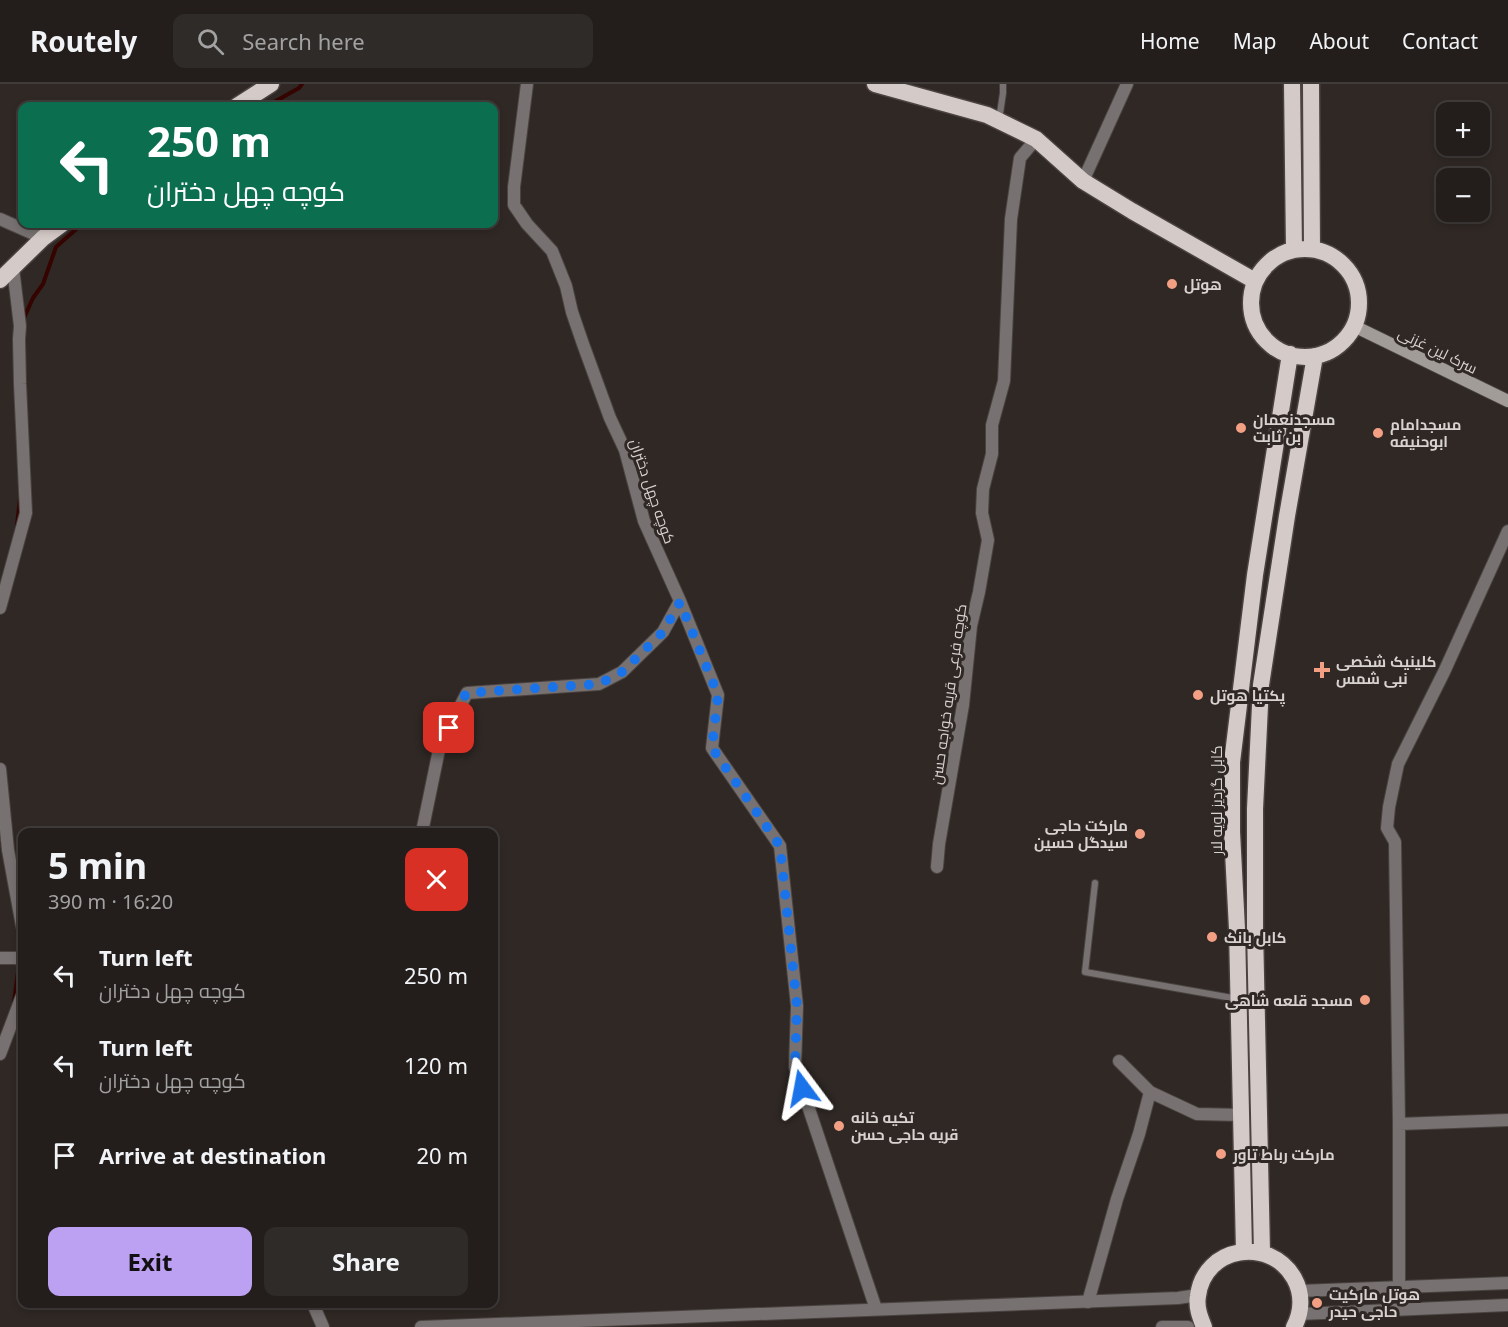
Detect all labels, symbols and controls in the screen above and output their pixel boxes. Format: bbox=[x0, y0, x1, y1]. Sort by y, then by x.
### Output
search box bbox=[173, 14, 593, 68]
text: Routely bbox=[30, 22, 137, 60]
icon: search bbox=[194, 25, 227, 58]
text: Search here bbox=[242, 26, 365, 56]
text: Home bbox=[1140, 27, 1200, 55]
text: Map bbox=[1233, 27, 1276, 55]
text: About bbox=[1309, 27, 1369, 55]
text: Contact bbox=[1402, 27, 1478, 55]
map controls bbox=[1436, 102, 1490, 222]
button: + bbox=[1436, 102, 1490, 156]
text: 250 m bbox=[147, 112, 271, 169]
icon: left bbox=[48, 126, 126, 204]
button: − bbox=[1436, 168, 1490, 222]
text: کوچه چهل دختران bbox=[147, 172, 345, 209]
place label: هوتل bbox=[1184, 274, 1222, 294]
marker: هوتل bbox=[1165, 277, 1179, 291]
street label: سرک لین غزنی bbox=[1395, 322, 1481, 379]
place label: مسجدنعمان بن ثابت bbox=[1253, 409, 1335, 446]
place label: مسجدامام ابوحنیفه bbox=[1390, 414, 1461, 451]
marker: مسجدنعمان بن ثابت bbox=[1234, 421, 1248, 435]
marker: مسجدامام ابوحنیفه bbox=[1371, 426, 1385, 440]
street label: کوچه چهل دختران bbox=[625, 436, 680, 547]
street label: کوچه فرعی قریه خواجه حسن bbox=[925, 602, 972, 786]
place label: کلینیک شخصی نبی شمس bbox=[1336, 651, 1437, 688]
marker: کلینیک شخصی نبی شمس bbox=[1313, 661, 1331, 679]
place label: پکتیا هوتل bbox=[1210, 685, 1286, 707]
marker: پکتیا هوتل bbox=[1191, 688, 1205, 702]
pin bbox=[423, 702, 474, 753]
icon: arrive bbox=[432, 711, 465, 744]
street label: کابل گردیز لویه لار bbox=[1206, 745, 1227, 856]
place label: مارکت حاجی سیدگل حسین bbox=[1034, 815, 1128, 852]
marker: مارکت حاجی سیدگل حسین bbox=[1133, 827, 1147, 841]
text: 5 min bbox=[48, 841, 147, 890]
button: close bbox=[405, 848, 468, 911]
text: 390 m · 16:20 bbox=[48, 888, 173, 915]
place label: کابل بانک bbox=[1224, 927, 1287, 947]
marker: کابل بانک bbox=[1205, 930, 1219, 944]
text: Turn left bbox=[99, 942, 193, 972]
icon: left bbox=[48, 959, 81, 992]
text: 250 m bbox=[404, 960, 468, 990]
text: کوچه چهل دختران bbox=[99, 977, 246, 1004]
place label: مسجد قلعه شاهی bbox=[1225, 990, 1353, 1010]
marker: مسجد قلعه شاهی bbox=[1358, 993, 1372, 1007]
text: Turn left bbox=[99, 1032, 193, 1062]
icon: left bbox=[48, 1049, 81, 1082]
text: 120 m bbox=[404, 1050, 468, 1080]
position arrow bbox=[770, 1056, 834, 1120]
text: کوچه چهل دختران bbox=[99, 1067, 246, 1094]
place label: تکیه خانه قریه حاجی حسن bbox=[851, 1107, 959, 1144]
marker: تکیه خانه قریه حاجی حسن bbox=[832, 1119, 846, 1133]
icon: arrive bbox=[48, 1139, 81, 1172]
text: Arrive at destination bbox=[99, 1140, 326, 1170]
text: 20 m bbox=[417, 1140, 468, 1170]
place label: مارکت رباط تاور bbox=[1232, 1144, 1335, 1164]
marker: مارکت رباط تاور bbox=[1214, 1147, 1228, 1161]
button: Exit bbox=[48, 1227, 252, 1296]
button: Share bbox=[264, 1227, 468, 1296]
place label: هوتل مارکیت حاجی حیدر bbox=[1328, 1284, 1420, 1321]
marker: هوتل مارکیت حاجی حیدر bbox=[1310, 1296, 1324, 1310]

